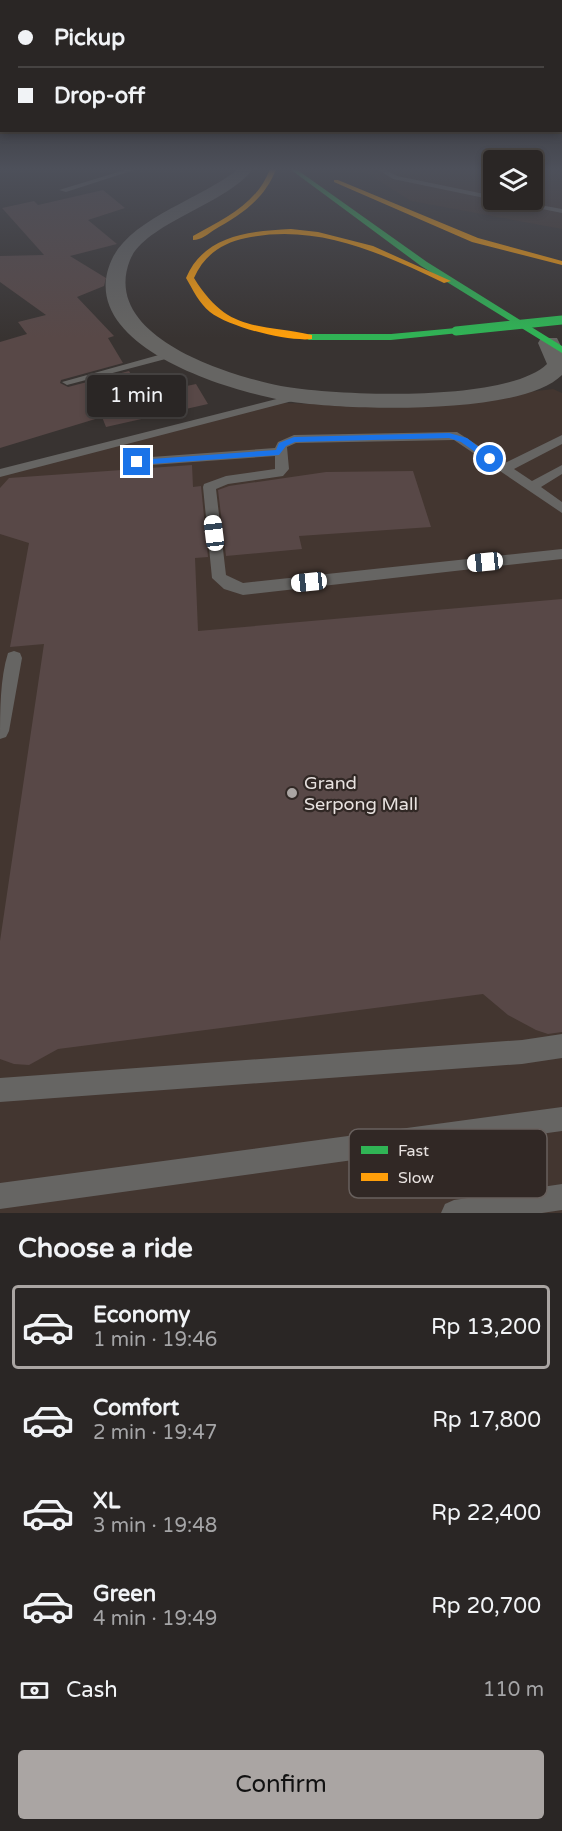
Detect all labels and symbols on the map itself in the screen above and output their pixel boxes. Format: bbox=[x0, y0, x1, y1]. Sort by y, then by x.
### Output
callout: 1 min bbox=[88, 375, 186, 417]
route start bbox=[476, 445, 503, 472]
route end bbox=[123, 448, 150, 475]
car bbox=[203, 514, 225, 552]
car bbox=[466, 551, 504, 573]
car bbox=[290, 571, 328, 593]
place label: Grand Serpong Mall bbox=[304, 772, 418, 815]
marker: Grand Serpong Mall bbox=[285, 786, 299, 800]
legend bbox=[349, 1129, 547, 1198]
text: Fast bbox=[398, 1141, 429, 1161]
text: Slow bbox=[398, 1168, 434, 1188]

